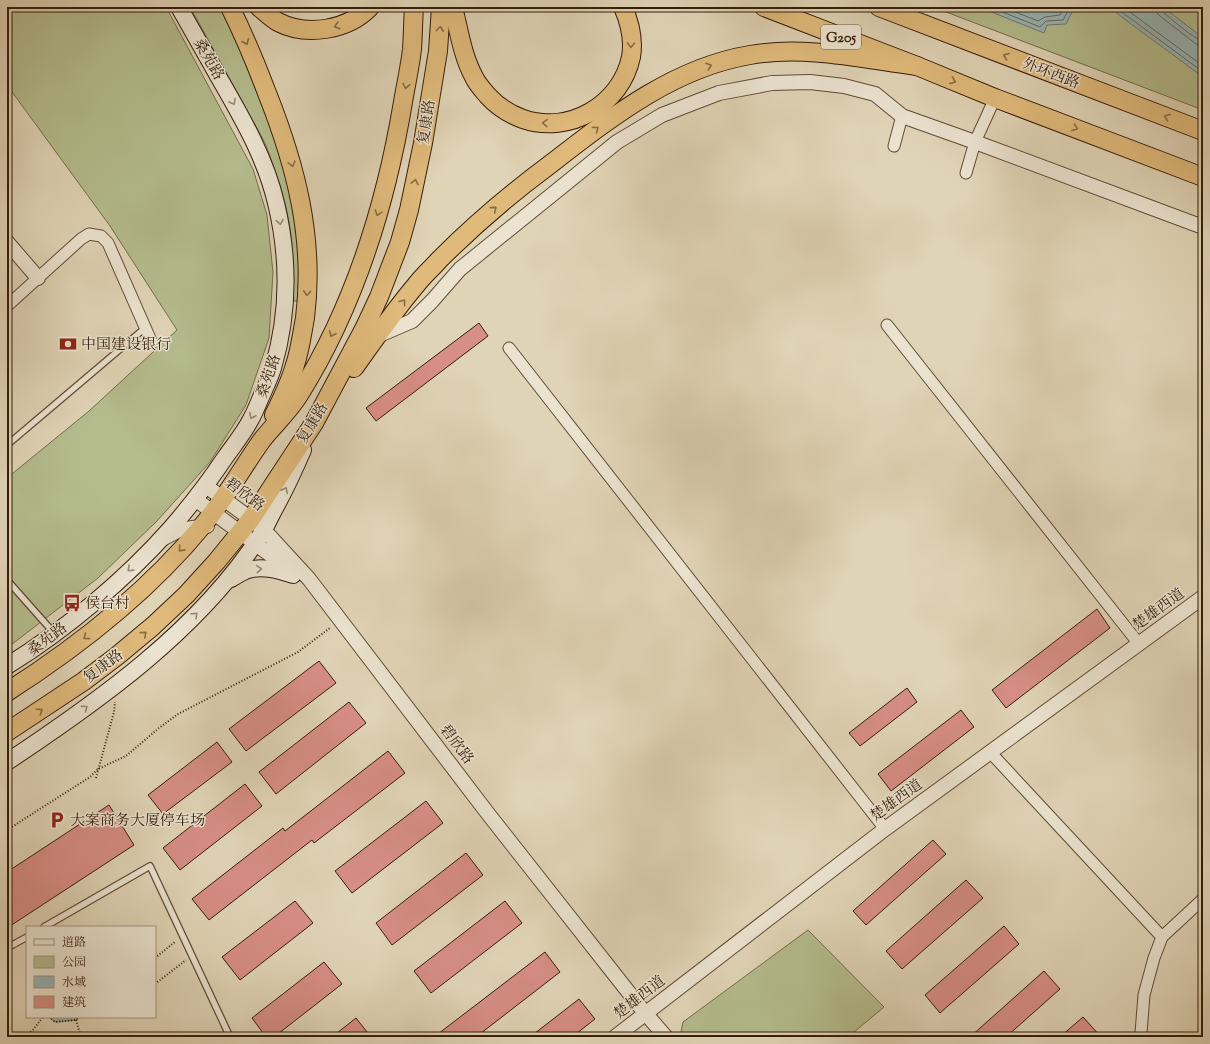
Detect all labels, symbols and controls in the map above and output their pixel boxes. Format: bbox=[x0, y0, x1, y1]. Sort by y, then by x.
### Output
one-way arrow bbox=[334, 21, 341, 30]
road number: G205 bbox=[821, 25, 861, 49]
one-way arrow bbox=[435, 26, 444, 32]
street label: 桑苑路 bbox=[187, 35, 228, 84]
one-way arrow bbox=[241, 38, 249, 46]
one-way arrow bbox=[627, 42, 635, 48]
one-way arrow bbox=[1003, 52, 1010, 60]
street label: 外环西路 bbox=[1019, 54, 1082, 95]
one-way arrow bbox=[705, 62, 712, 70]
one-way arrow bbox=[949, 76, 957, 84]
one-way arrow bbox=[402, 83, 411, 89]
one-way arrow bbox=[229, 97, 236, 105]
street label: 复康路 bbox=[414, 98, 441, 146]
one-way arrow bbox=[1163, 114, 1170, 122]
one-way arrow bbox=[542, 119, 548, 127]
one-way arrow bbox=[1071, 124, 1078, 132]
one-way arrow bbox=[592, 127, 599, 134]
one-way arrow bbox=[287, 161, 295, 167]
one-way arrow bbox=[410, 179, 419, 185]
one-way arrow bbox=[489, 206, 496, 213]
one-way arrow bbox=[375, 209, 383, 216]
one-way arrow bbox=[275, 219, 284, 225]
one-way arrow bbox=[303, 290, 312, 296]
one-way arrow bbox=[398, 299, 405, 306]
one-way arrow bbox=[329, 329, 337, 337]
bank icon: 中国建设银行 bbox=[58, 334, 78, 354]
place label: 中国建设银行 bbox=[81, 335, 171, 356]
street label: 桑苑路 bbox=[252, 352, 287, 401]
street label: 复康路 bbox=[293, 399, 334, 448]
one-way arrow bbox=[250, 412, 257, 419]
street label: 碧欣路 bbox=[220, 473, 268, 517]
one-way arrow bbox=[280, 486, 288, 494]
one-way arrow bbox=[179, 544, 186, 552]
one-way arrow bbox=[128, 564, 135, 571]
one-way arrow bbox=[256, 565, 262, 574]
street label: 楚雄西道 bbox=[1128, 584, 1189, 636]
bus stop icon: 侯台村 bbox=[62, 593, 82, 613]
place label: 侯台村 bbox=[85, 594, 130, 615]
one-way arrow bbox=[190, 612, 198, 620]
street label: 桑苑路 bbox=[24, 618, 72, 662]
one-way arrow bbox=[139, 631, 147, 638]
one-way arrow bbox=[84, 632, 91, 639]
street label: 复康路 bbox=[80, 645, 128, 689]
one-way arrow bbox=[81, 705, 88, 713]
one-way arrow bbox=[35, 709, 42, 716]
street label: 碧欣路 bbox=[434, 721, 478, 769]
street label: 楚雄西道 bbox=[866, 775, 927, 827]
parking icon: 大案商务大厦停车场 bbox=[47, 810, 67, 830]
place label: 大案商务大厦停车场 bbox=[70, 811, 205, 832]
legend bbox=[26, 926, 156, 1018]
text: 道路 bbox=[62, 934, 86, 952]
text: 公园 bbox=[62, 954, 86, 972]
street label: 楚雄西道 bbox=[610, 971, 670, 1025]
text: 水域 bbox=[62, 974, 86, 992]
text: 建筑 bbox=[62, 994, 86, 1012]

